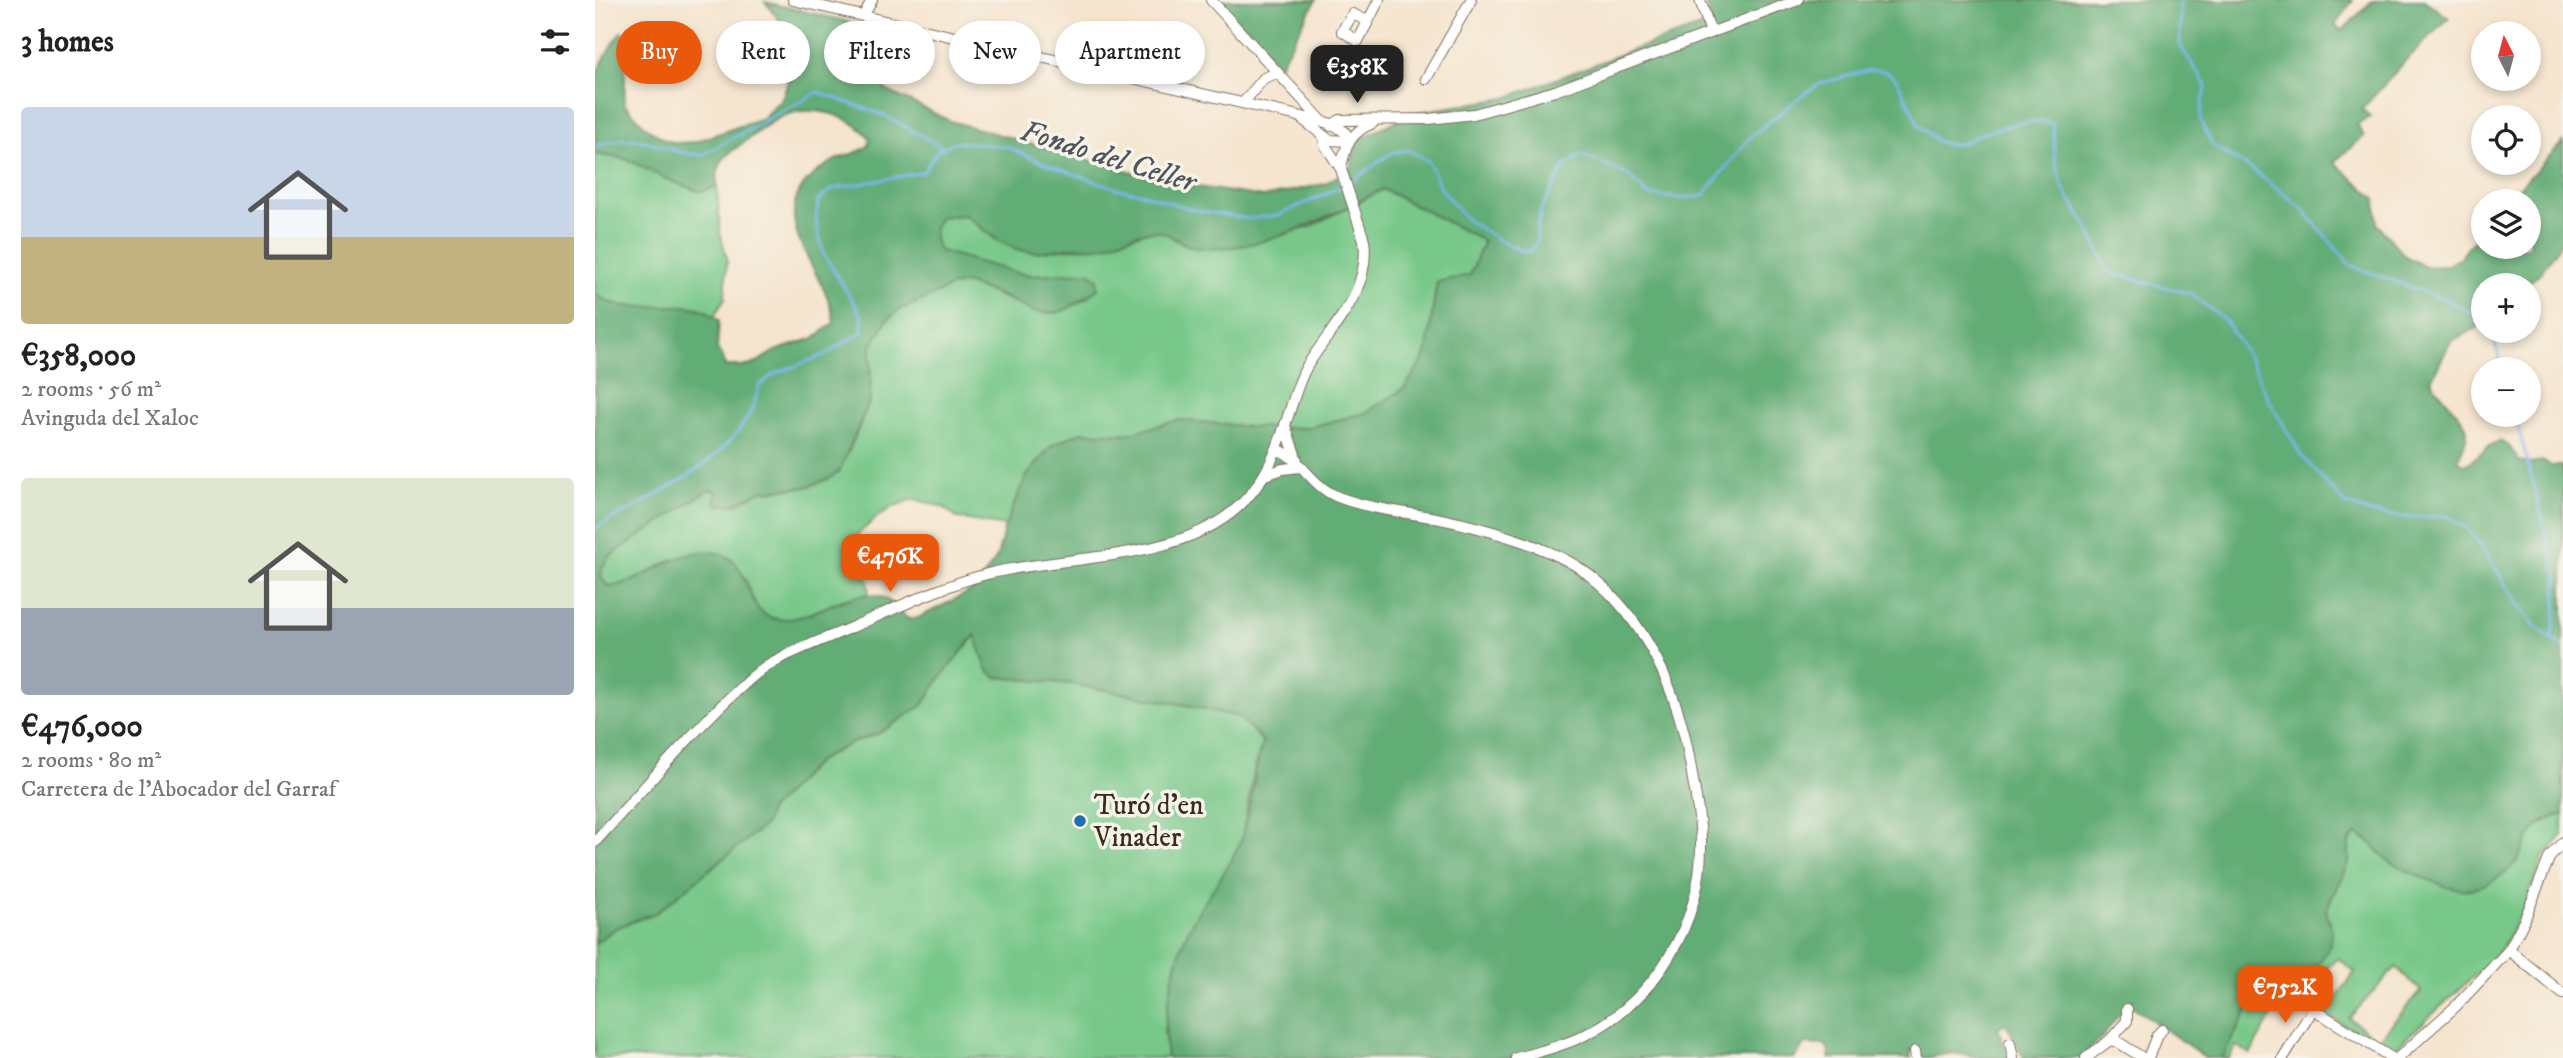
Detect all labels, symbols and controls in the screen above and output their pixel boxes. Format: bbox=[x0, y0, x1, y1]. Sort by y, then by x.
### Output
chip: Buy bbox=[616, 21, 702, 84]
chip: Rent bbox=[716, 21, 810, 84]
chip: Filters bbox=[824, 21, 935, 84]
chip: New bbox=[949, 21, 1041, 84]
chip: Apartment bbox=[1055, 21, 1205, 84]
north arrow bbox=[2471, 21, 2541, 91]
map controls bbox=[2471, 21, 2541, 427]
icon: filters bbox=[536, 23, 574, 61]
text: 3 homes bbox=[21, 24, 114, 61]
pin: €358K bbox=[1308, 46, 1406, 105]
text: €358K bbox=[1326, 53, 1388, 82]
button: locate bbox=[2471, 105, 2541, 175]
water label: Fondo del Celler bbox=[1016, 113, 1202, 202]
icon: home bbox=[235, 152, 361, 278]
button: layers bbox=[2471, 189, 2541, 259]
button: + bbox=[2471, 273, 2541, 343]
text: €358,000 bbox=[21, 338, 136, 375]
button: − bbox=[2471, 357, 2541, 427]
text: 2 rooms · 56 m² bbox=[21, 375, 161, 404]
text: Avinguda del Xaloc bbox=[21, 404, 199, 433]
icon: home bbox=[235, 523, 361, 649]
pin: €476K bbox=[841, 534, 939, 594]
text: €476K bbox=[857, 542, 923, 571]
text: €476,000 bbox=[21, 709, 143, 746]
text: 2 rooms · 80 m² bbox=[21, 746, 161, 775]
text: Carretera de l'Abocador del Garraf bbox=[21, 775, 336, 804]
place label: Turó d'en Vinader bbox=[1093, 788, 1204, 855]
marker: Turó d'en Vinader bbox=[1072, 813, 1088, 829]
pin: €752K bbox=[2236, 965, 2334, 1025]
text: €752K bbox=[2253, 973, 2317, 1002]

